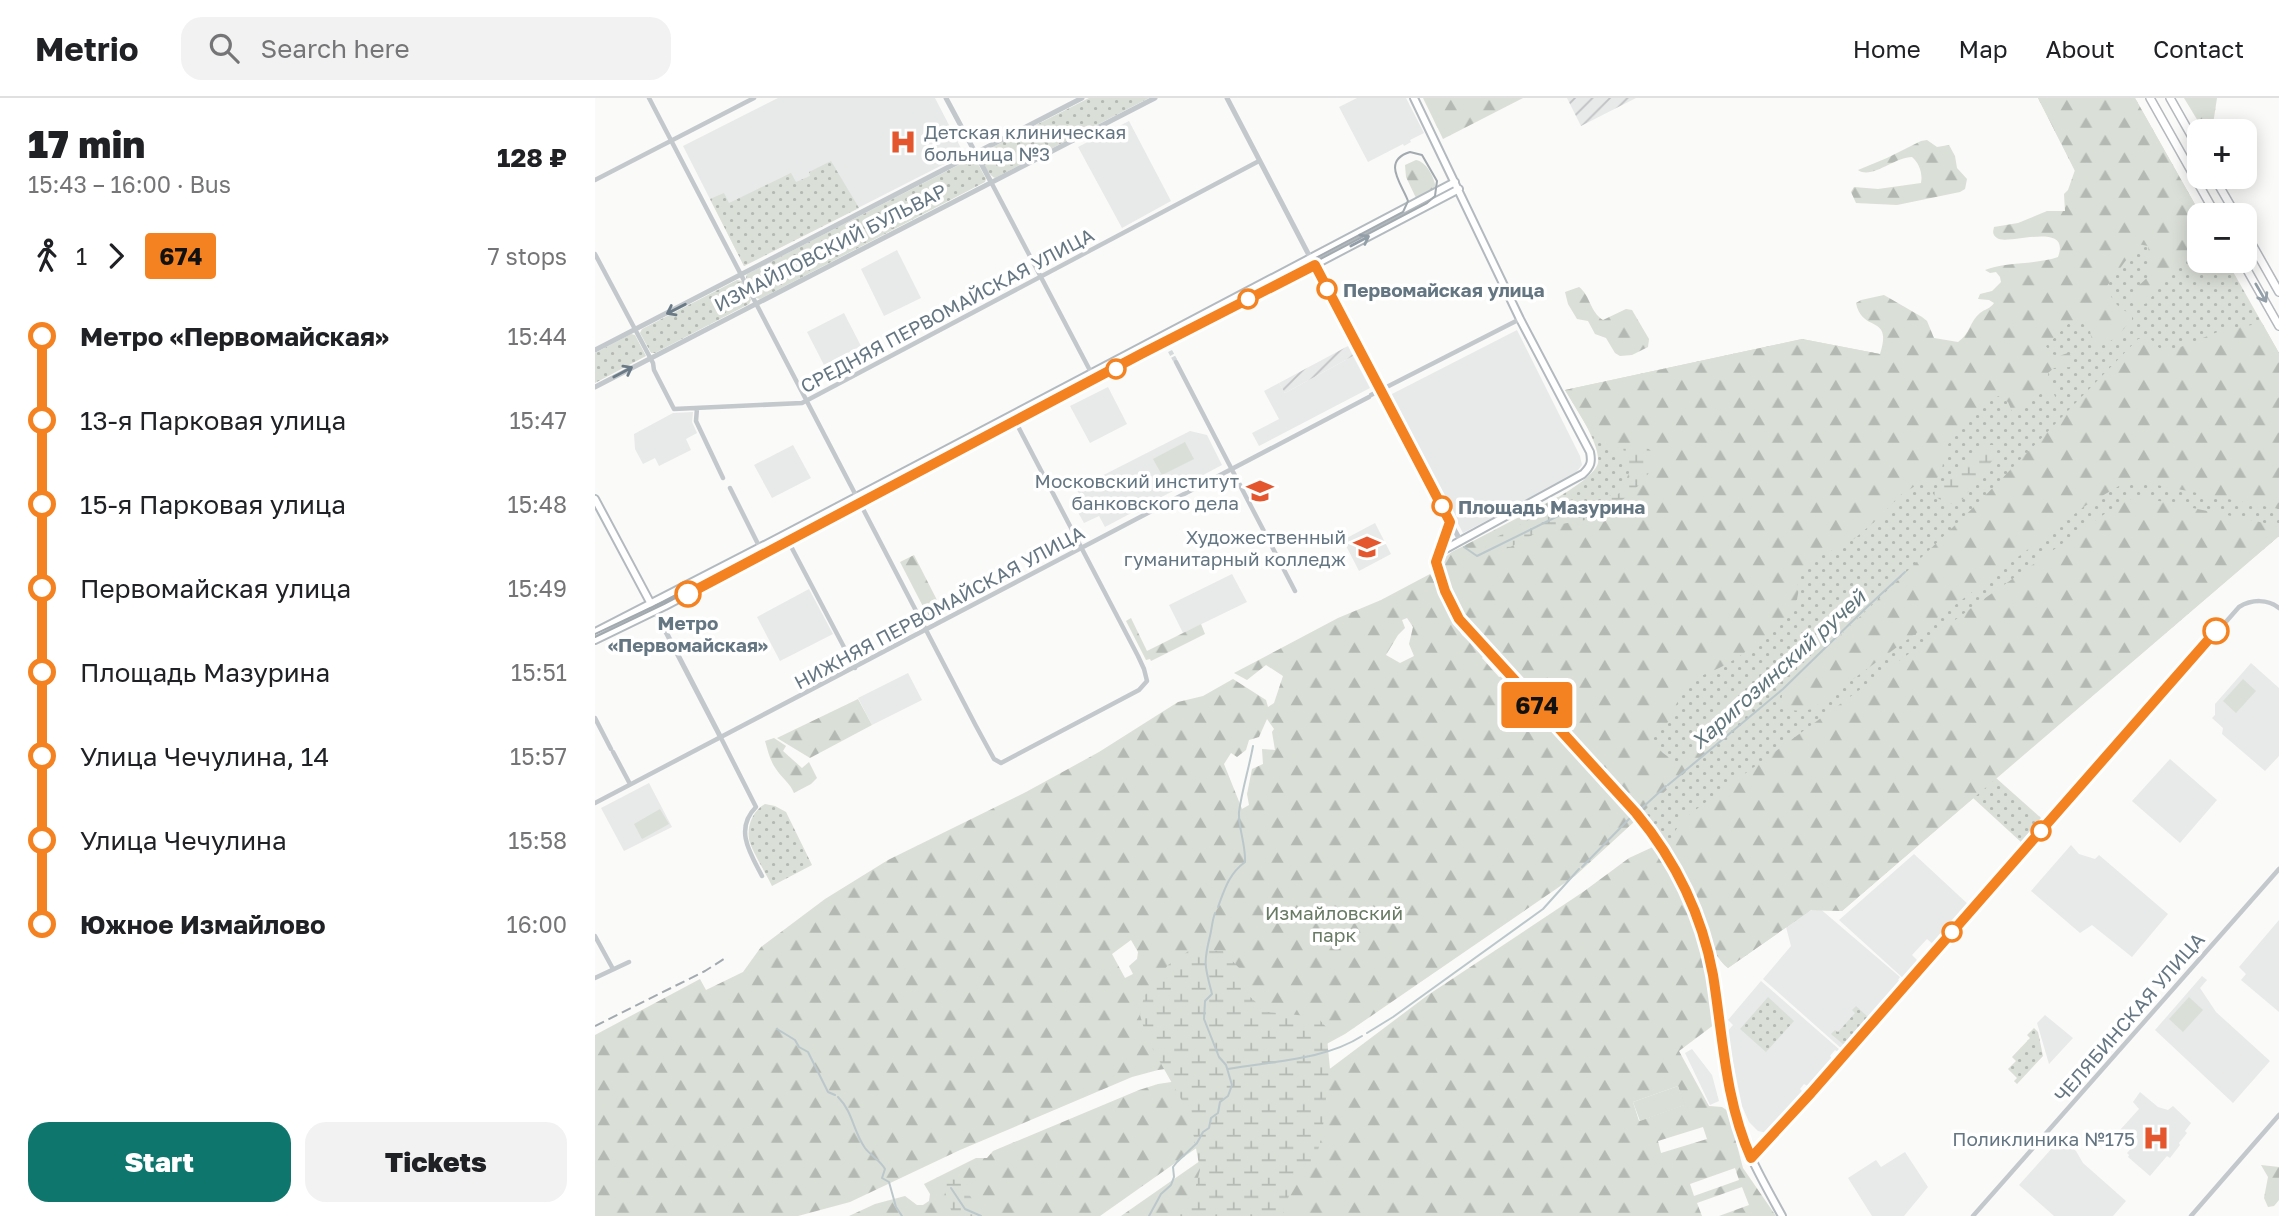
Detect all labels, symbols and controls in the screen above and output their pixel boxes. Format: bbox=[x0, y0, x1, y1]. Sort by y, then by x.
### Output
search box bbox=[181, 17, 671, 80]
text: Metrio bbox=[35, 29, 139, 68]
icon: search bbox=[205, 29, 243, 67]
text: Search here bbox=[261, 33, 410, 64]
text: Home bbox=[1853, 34, 1921, 63]
text: Map bbox=[1959, 34, 2008, 63]
text: About bbox=[2046, 34, 2115, 63]
text: Contact bbox=[2153, 34, 2244, 63]
map controls bbox=[2187, 119, 2257, 273]
button: + bbox=[2187, 119, 2257, 189]
place label: Детская клиническая больница №3 bbox=[924, 120, 1126, 165]
text: 17 min bbox=[28, 121, 145, 166]
hospital icon: Детская клиническая больница №3 bbox=[888, 127, 918, 157]
text: 128 ₽ bbox=[497, 142, 567, 173]
text: 15:43 – 16:00 · Bus bbox=[28, 170, 231, 198]
street label: ИЗМАЙЛОВСКИЙ БУЛЬВАР bbox=[710, 178, 950, 316]
button: − bbox=[2187, 203, 2257, 273]
street label: СРЕДНЯЯ ПЕРВОМАЙСКАЯ УЛИЦА bbox=[796, 222, 1098, 397]
one-way arrow bbox=[1350, 234, 1370, 248]
icon: walk bbox=[28, 237, 66, 275]
icon: forward bbox=[97, 237, 135, 275]
text: 674 bbox=[159, 241, 202, 270]
text: 1 bbox=[76, 242, 87, 270]
text: 7 stops bbox=[488, 242, 567, 270]
place label: Первомайская улица bbox=[1343, 278, 1545, 301]
marker: Первомайская улица bbox=[1317, 279, 1337, 299]
one-way arrow bbox=[2255, 282, 2268, 303]
unlabelled marker bbox=[1238, 289, 1258, 309]
one-way arrow bbox=[666, 302, 687, 316]
text: Метро «Первомайская» bbox=[80, 321, 389, 352]
text: 15:44 bbox=[508, 322, 567, 350]
unlabelled marker bbox=[1106, 359, 1126, 379]
one-way arrow bbox=[612, 365, 632, 379]
text: 13-я Парковая улица bbox=[80, 405, 346, 436]
text: 15:47 bbox=[509, 406, 567, 434]
place label: Московский институт банковского дела bbox=[1035, 469, 1239, 514]
school or university icon: Московский институт банковского дела bbox=[1245, 476, 1275, 506]
text: 15-я Парковая улица bbox=[80, 489, 346, 520]
text: 15:48 bbox=[508, 490, 567, 518]
place label: Площадь Мазурина bbox=[1458, 495, 1645, 518]
marker: Площадь Мазурина bbox=[1432, 496, 1452, 516]
street label: НИЖНЯЯ ПЕРВОМАЙСКАЯ УЛИЦА bbox=[790, 520, 1088, 694]
place label: Художественный гуманитарный колледж bbox=[1124, 525, 1346, 570]
school or university icon: Художественный гуманитарный колледж bbox=[1352, 532, 1382, 562]
text: Первомайская улица bbox=[80, 573, 351, 604]
text: 15:49 bbox=[508, 574, 567, 602]
marker: Метро «Первомайская» bbox=[675, 581, 701, 607]
water label: Харигозинский ручей bbox=[1686, 583, 1871, 754]
place label: Метро «Первомайская» bbox=[608, 611, 768, 656]
unlabelled marker bbox=[2203, 618, 2229, 644]
text: Площадь Мазурина bbox=[80, 657, 330, 688]
text: 15:51 bbox=[511, 658, 567, 686]
line badge: 674 bbox=[1497, 682, 1577, 728]
text: 674 bbox=[1515, 690, 1559, 719]
text: Улица Чечулина, 14 bbox=[80, 741, 329, 772]
text: 15:57 bbox=[510, 742, 567, 770]
unlabelled marker bbox=[2031, 821, 2051, 841]
text: Улица Чечулина bbox=[80, 825, 287, 856]
text: 15:58 bbox=[508, 826, 567, 854]
park label: Измайловский парк bbox=[1265, 901, 1403, 946]
text: Южное Измайлово bbox=[80, 909, 326, 940]
text: 16:00 bbox=[507, 910, 567, 938]
unlabelled marker bbox=[1942, 922, 1962, 942]
street label: ЧЕЛЯБИНСКАЯ УЛИЦА bbox=[2049, 927, 2209, 1106]
button: Start bbox=[28, 1122, 291, 1202]
button: Tickets bbox=[305, 1122, 567, 1202]
hospital icon: Поликлиника №175 bbox=[2141, 1123, 2171, 1153]
place label: Поликлиника №175 bbox=[1952, 1127, 2135, 1150]

